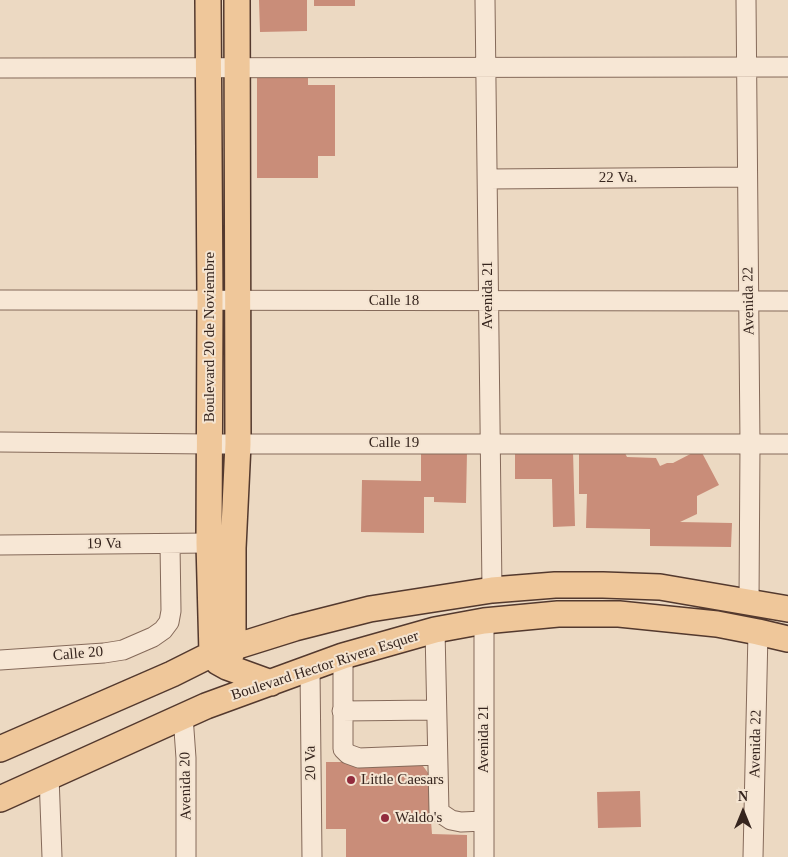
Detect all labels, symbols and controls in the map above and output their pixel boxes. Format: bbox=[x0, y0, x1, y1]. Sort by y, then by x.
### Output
street label: 22 Va. bbox=[599, 169, 637, 187]
street label: Boulevard 20 de Noviembre bbox=[201, 252, 219, 422]
street label: Avenida 21 bbox=[479, 261, 497, 329]
street label: Avenida 22 bbox=[739, 267, 759, 335]
street label: Calle 18 bbox=[369, 292, 419, 310]
street label: Calle 19 bbox=[369, 434, 419, 452]
street label: 19 Va bbox=[87, 535, 121, 553]
street label: Boulevard Hector Rivera Esquer bbox=[229, 627, 421, 705]
street label: Calle 20 bbox=[52, 643, 104, 665]
street label: Avenida 21 bbox=[475, 705, 493, 773]
street label: Avenida 22 bbox=[746, 710, 766, 778]
street label: 20 Va bbox=[302, 746, 320, 780]
street label: Avenida 20 bbox=[176, 752, 196, 820]
place label: Little Caesars bbox=[361, 771, 444, 789]
marker: Little Caesars bbox=[345, 774, 357, 786]
north arrow bbox=[718, 787, 768, 837]
text: N bbox=[738, 789, 748, 804]
place label: Waldo's bbox=[395, 809, 442, 827]
marker: Waldo's bbox=[379, 812, 391, 824]

